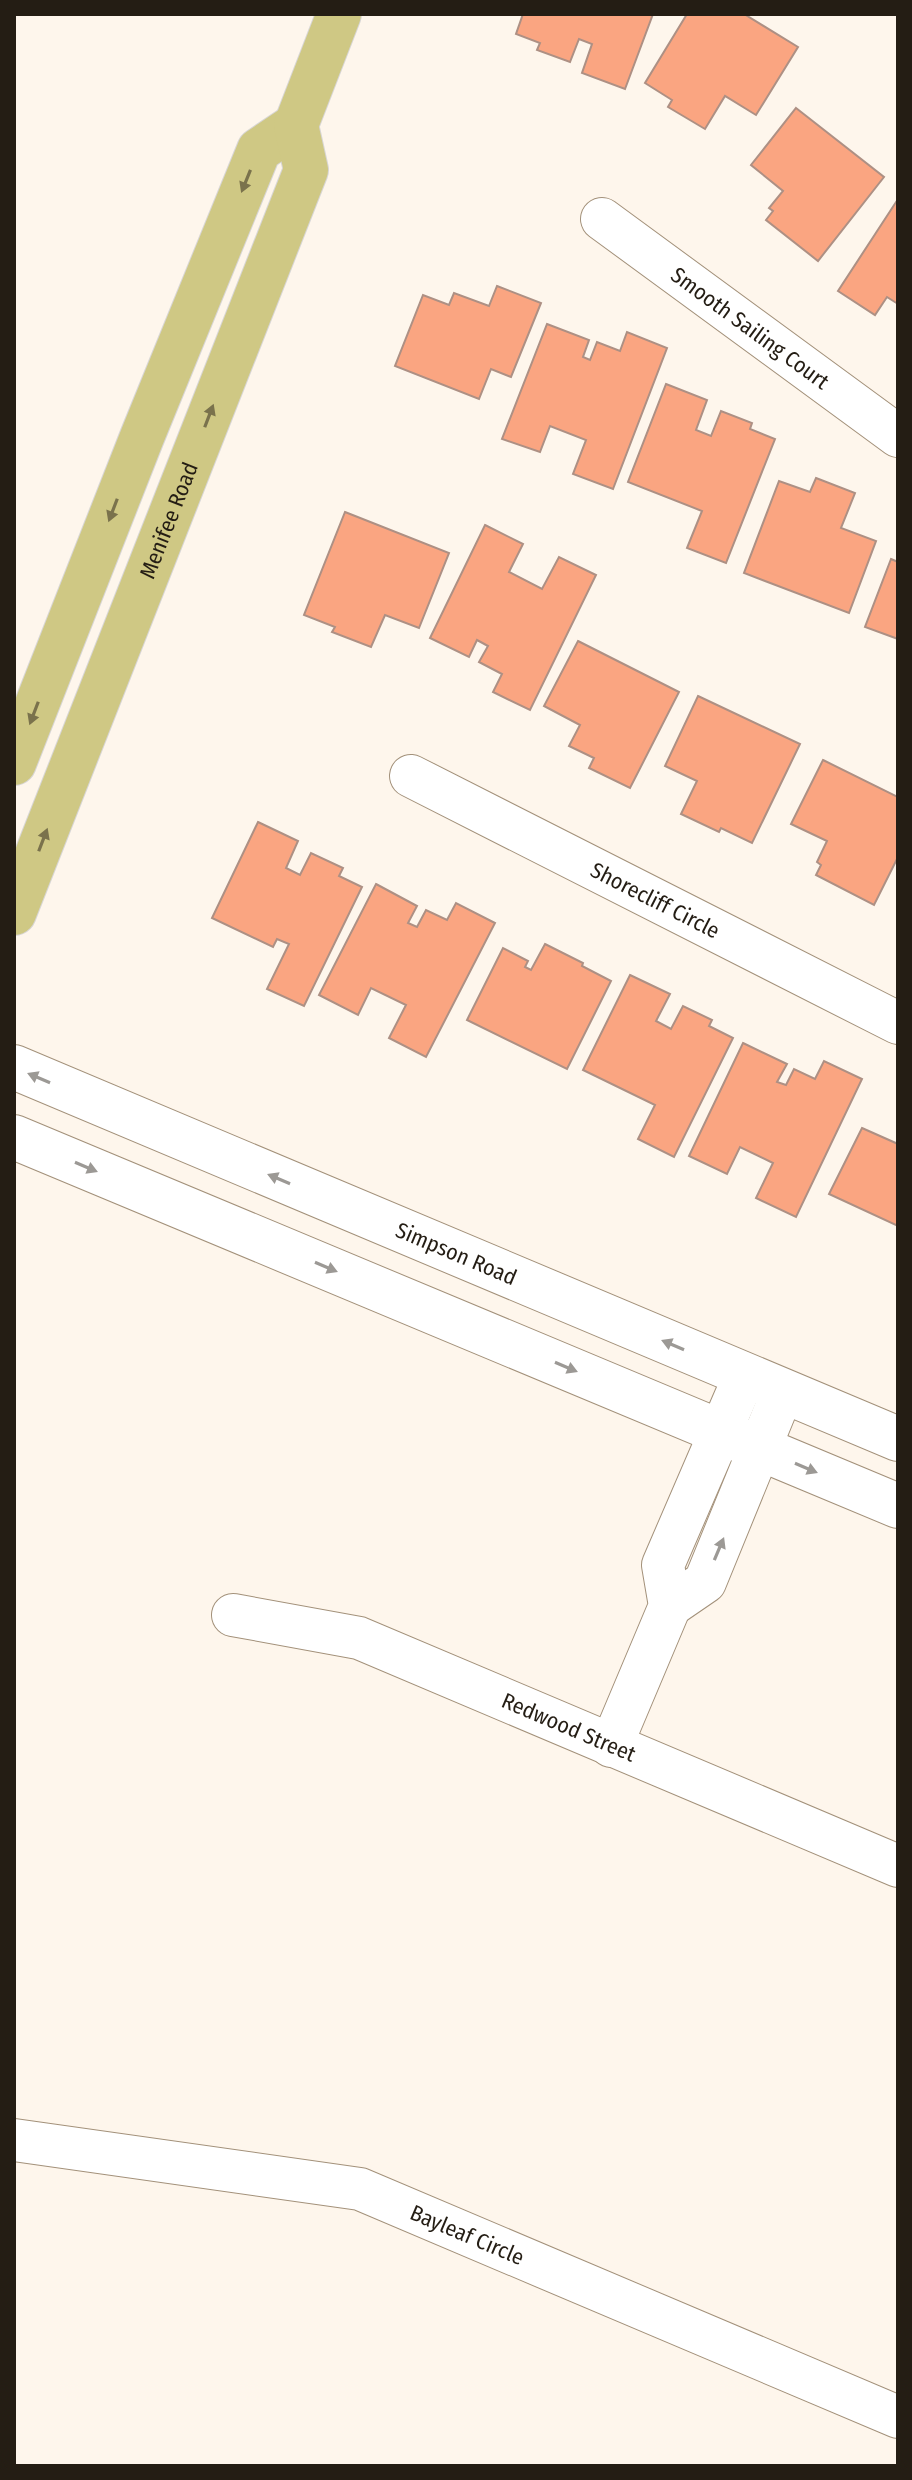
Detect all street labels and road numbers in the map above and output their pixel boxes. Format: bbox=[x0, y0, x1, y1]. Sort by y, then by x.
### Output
street label: Smooth Sailing Court bbox=[666, 261, 835, 396]
street label: Menifee Road bbox=[134, 458, 204, 582]
street label: Shorecliff Circle bbox=[586, 856, 724, 944]
street label: Simpson Road bbox=[392, 1216, 521, 1291]
street label: Redwood Street bbox=[498, 1687, 641, 1768]
street label: Bayleaf Circle bbox=[406, 2199, 528, 2271]

